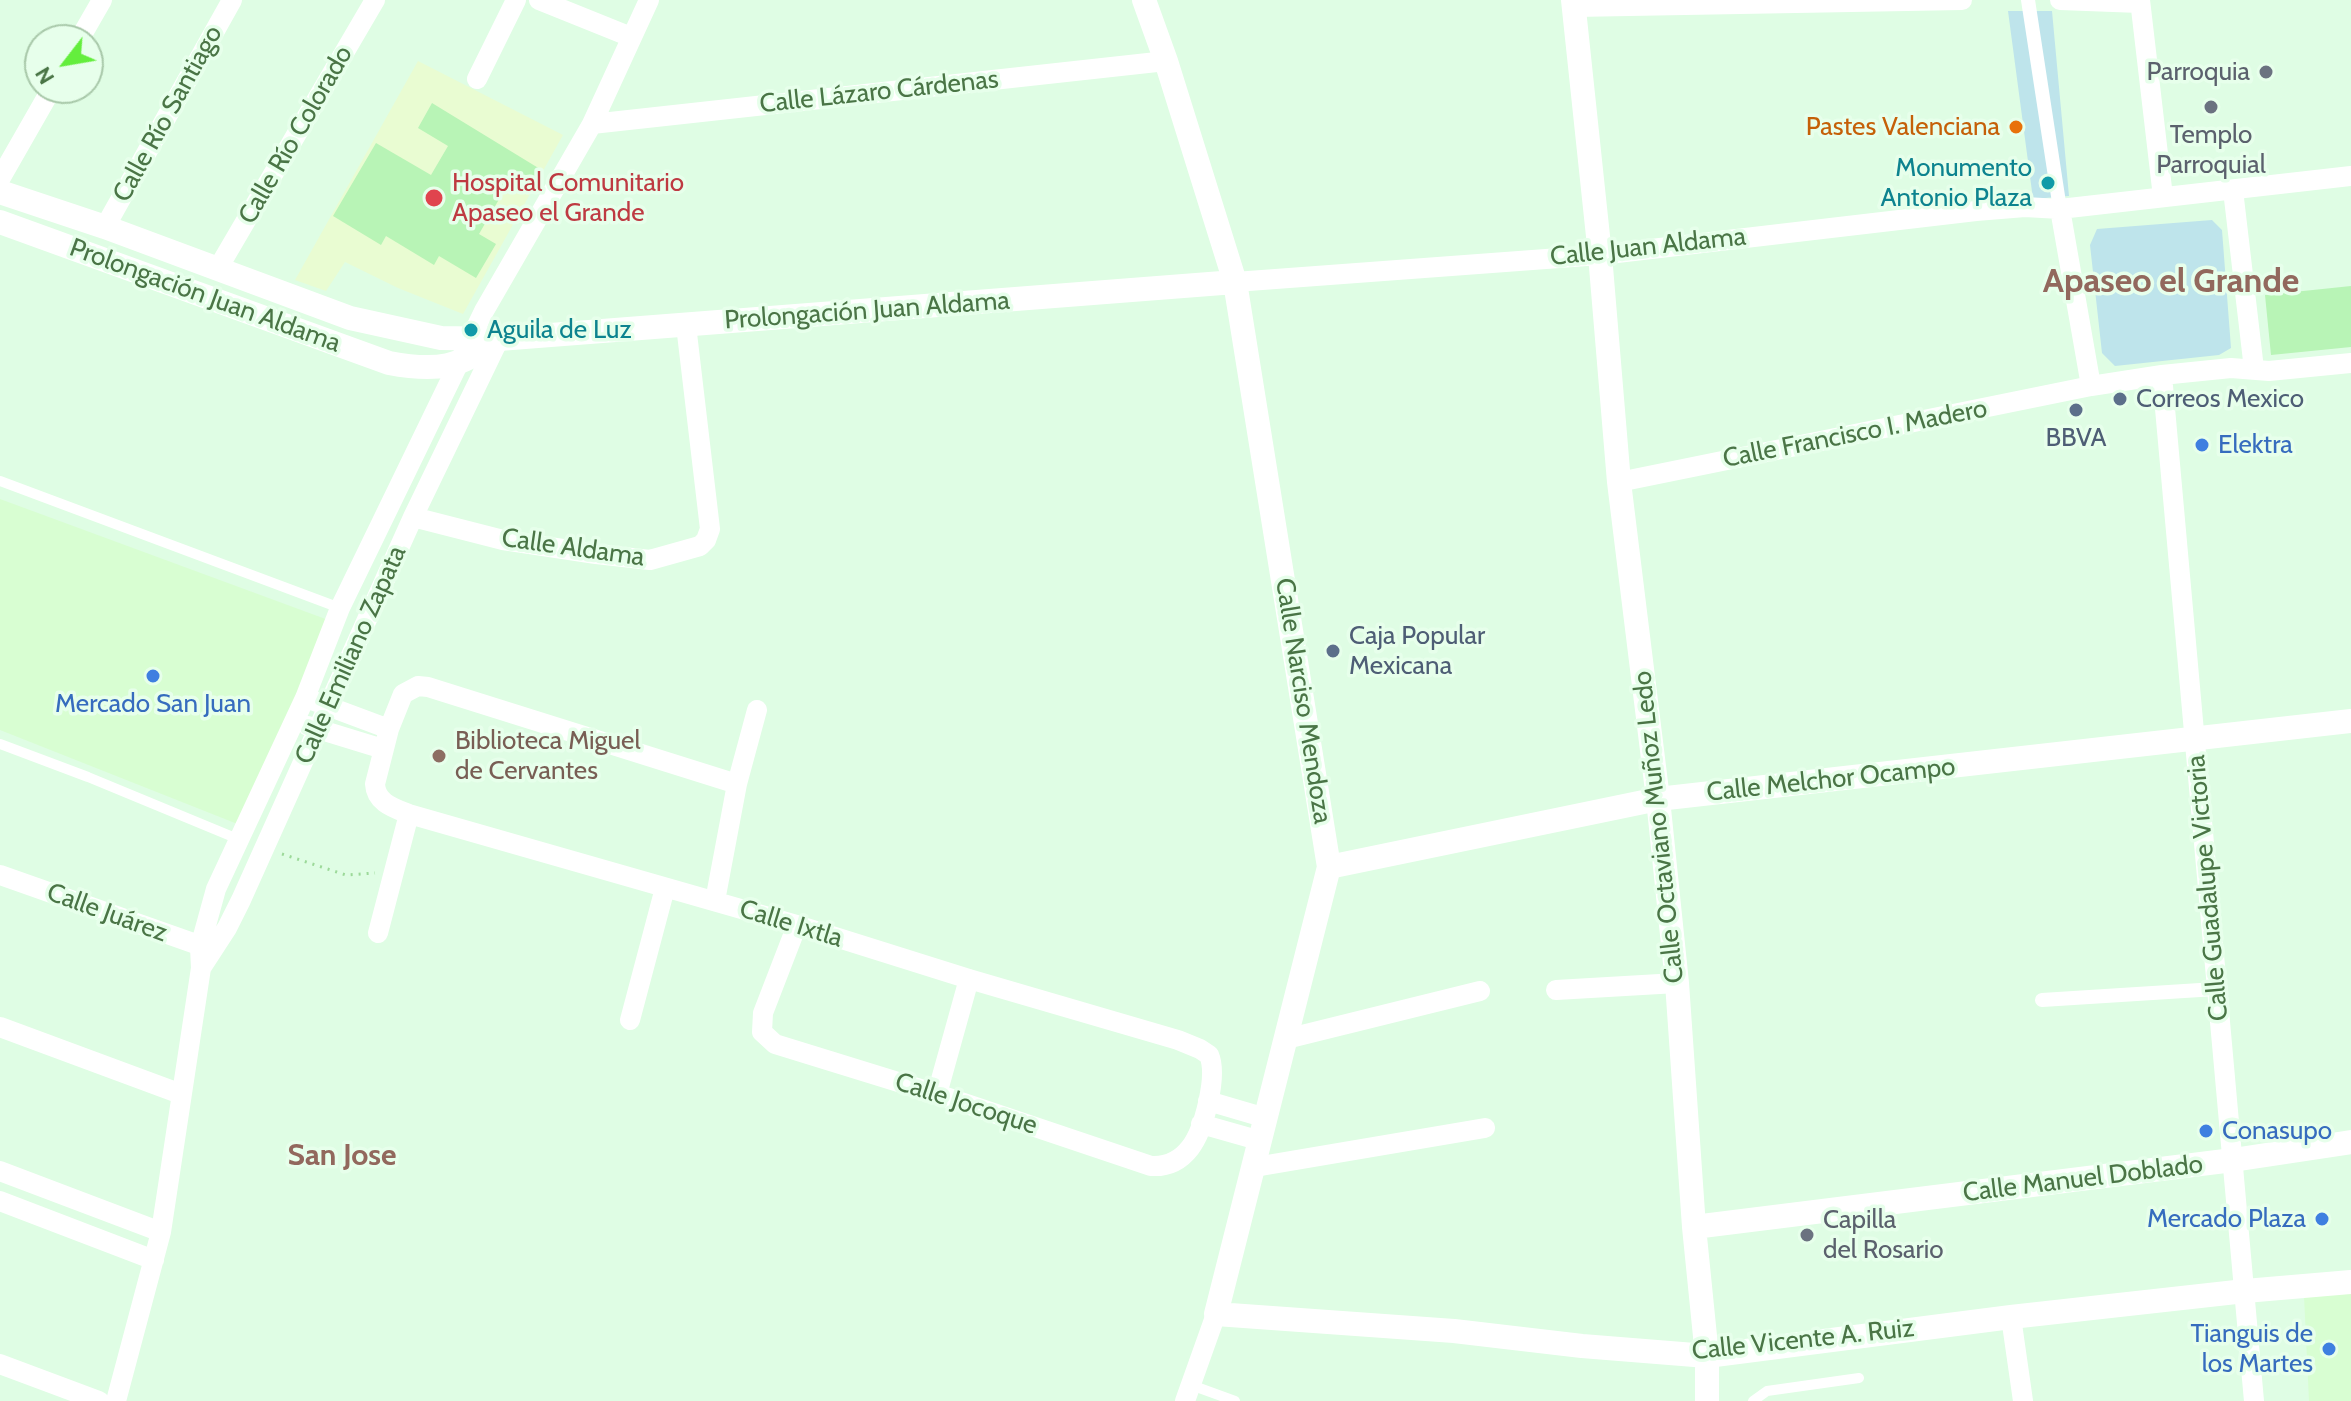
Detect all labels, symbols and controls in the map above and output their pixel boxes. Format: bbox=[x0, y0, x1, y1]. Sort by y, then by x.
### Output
street label: Calle Río Santiago bbox=[107, 20, 229, 208]
north arrow bbox=[24, 24, 104, 104]
street label: Calle Río Colorado bbox=[232, 40, 360, 230]
place label: Parroquia bbox=[2147, 56, 2250, 88]
text: N bbox=[29, 62, 60, 89]
marker: Parroquia bbox=[2257, 63, 2275, 81]
street label: Calle Lázaro Cárdenas bbox=[758, 64, 1000, 120]
marker: Templo Parroquial bbox=[2202, 98, 2220, 116]
place label: Pastes Valenciana bbox=[1806, 111, 2000, 143]
marker: Pastes Valenciana bbox=[2007, 118, 2025, 136]
place label: Templo Parroquial bbox=[2156, 119, 2266, 180]
place label: Monumento Antonio Plaza bbox=[1880, 152, 2032, 214]
place label: Hospital Comunitario Apaseo el Grande bbox=[452, 167, 684, 228]
marker: Monumento Antonio Plaza bbox=[2039, 174, 2057, 192]
marker: Hospital Comunitario Apaseo el Grande bbox=[423, 187, 445, 209]
street label: Calle Juan Aldama bbox=[1549, 221, 1747, 273]
street label: Prolongación Juan Aldama bbox=[65, 232, 345, 360]
district label: Apaseo el Grande bbox=[2043, 262, 2299, 302]
street label: Prolongación Juan Aldama bbox=[723, 285, 1011, 337]
place label: Aguila de Luz bbox=[487, 314, 632, 346]
marker: Aguila de Luz bbox=[462, 321, 480, 339]
place label: Correos Mexico bbox=[2136, 383, 2304, 415]
marker: Correos Mexico bbox=[2111, 390, 2129, 408]
street label: Calle Francisco I. Madero bbox=[1720, 393, 1990, 475]
marker: BBVA bbox=[2067, 401, 2085, 419]
place label: BBVA bbox=[2045, 422, 2107, 454]
place label: Elektra bbox=[2218, 429, 2293, 461]
marker: Elektra bbox=[2193, 436, 2211, 454]
street label: Calle Aldama bbox=[500, 523, 646, 573]
street label: Calle Emiliano Zapata bbox=[289, 541, 413, 769]
street label: Calle Narciso Mendoza bbox=[1268, 576, 1338, 826]
place label: Caja Popular Mexicana bbox=[1349, 620, 1485, 682]
marker: Caja Popular Mexicana bbox=[1324, 642, 1342, 660]
marker: Mercado San Juan bbox=[144, 667, 162, 685]
street label: Calle Octaviano Muñoz Ledo bbox=[1627, 669, 1691, 985]
place label: Mercado San Juan bbox=[55, 688, 251, 720]
place label: Biblioteca Miguel de Cervantes bbox=[455, 725, 641, 786]
marker: Biblioteca Miguel de Cervantes bbox=[430, 747, 448, 765]
street label: Calle Melchor Ocampo bbox=[1705, 751, 1957, 809]
street label: Calle Guadalupe Victoria bbox=[2181, 754, 2235, 1022]
street label: Calle Juárez bbox=[43, 877, 171, 949]
street label: Calle Ixtla bbox=[736, 894, 846, 954]
street label: Calle Jocoque bbox=[891, 1066, 1041, 1142]
place label: Conasupo bbox=[2222, 1115, 2332, 1147]
marker: Conasupo bbox=[2197, 1122, 2215, 1140]
district label: San Jose bbox=[288, 1138, 396, 1174]
street label: Calle Manuel Doblado bbox=[1961, 1149, 2205, 1209]
place label: Mercado Plaza bbox=[2147, 1203, 2306, 1235]
place label: Capilla del Rosario bbox=[1823, 1204, 1943, 1266]
marker: Mercado Plaza bbox=[2313, 1210, 2331, 1228]
marker: Capilla del Rosario bbox=[1798, 1226, 1816, 1244]
street label: Calle Vicente A. Ruiz bbox=[1690, 1313, 1916, 1367]
place label: Tianguis de los Martes bbox=[2190, 1318, 2313, 1380]
marker: Tianguis de los Martes bbox=[2320, 1340, 2338, 1358]

